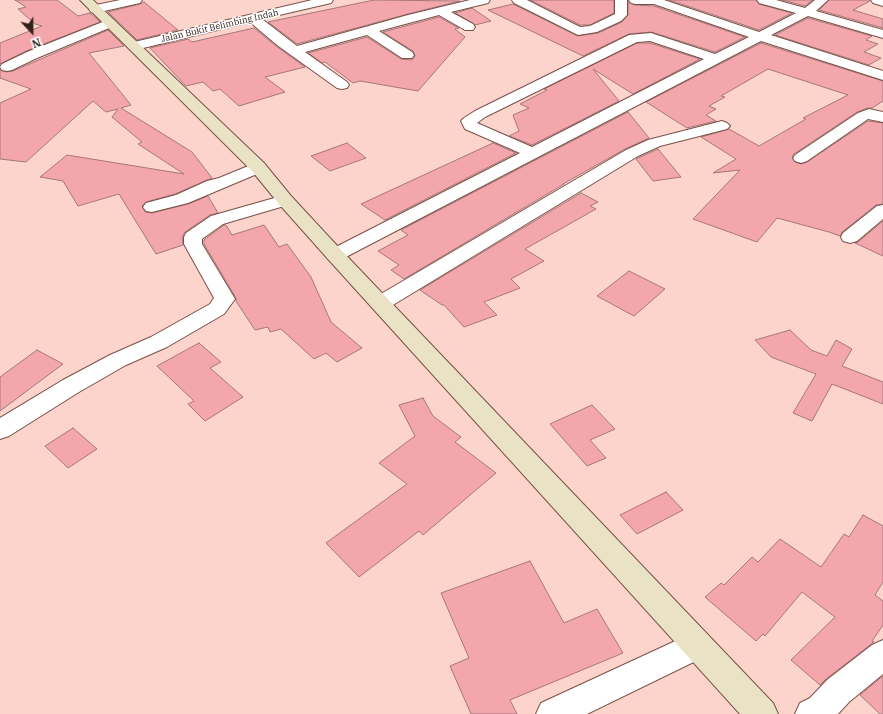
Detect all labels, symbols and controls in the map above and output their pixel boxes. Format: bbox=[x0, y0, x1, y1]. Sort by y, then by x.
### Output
street label: Jalan Bukit Belimbing Indah bbox=[160, 7, 280, 45]
north arrow bbox=[12, 12, 52, 52]
text: N bbox=[30, 35, 43, 51]

